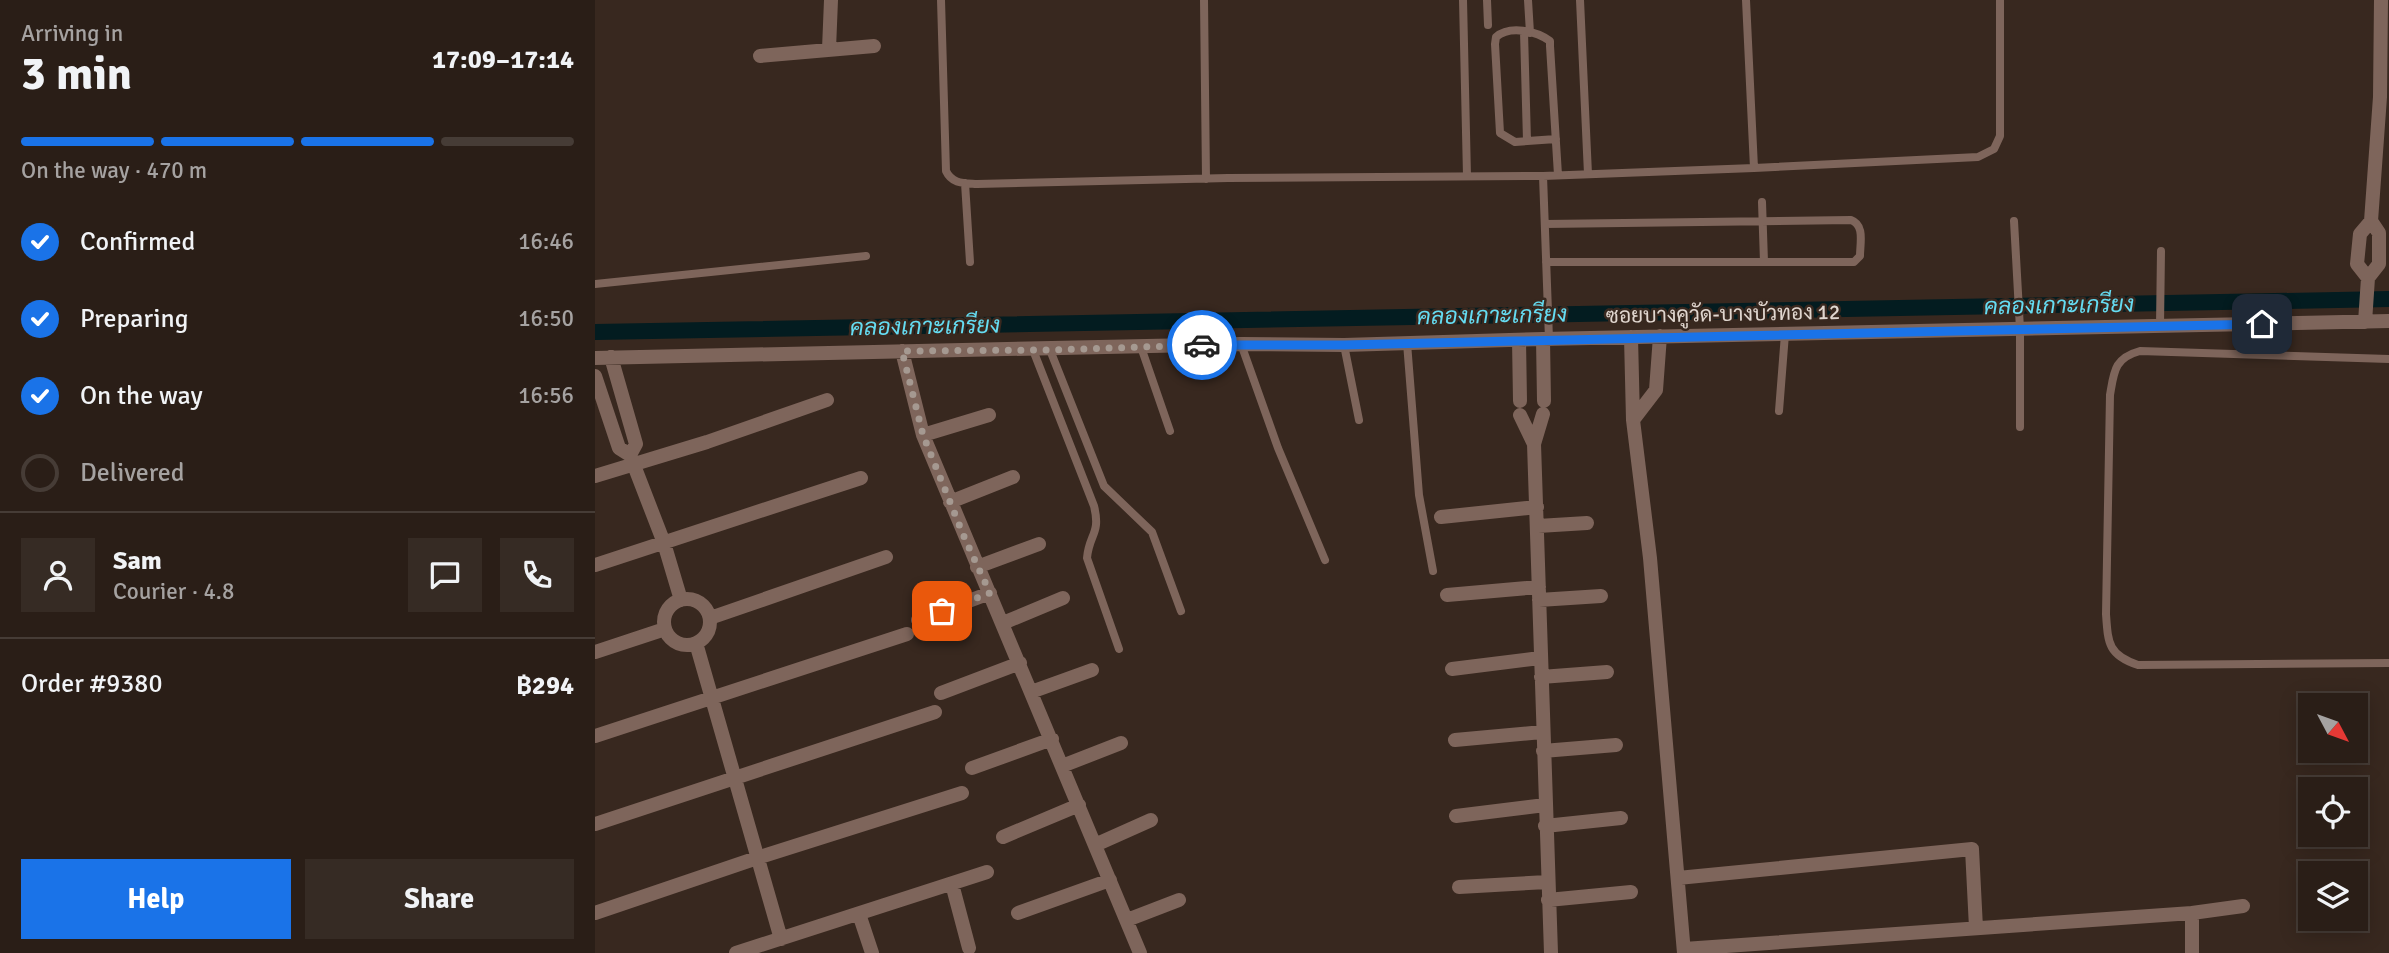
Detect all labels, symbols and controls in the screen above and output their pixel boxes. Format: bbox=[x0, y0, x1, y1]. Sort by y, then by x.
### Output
text: Arriving in bbox=[21, 19, 123, 48]
text: 17:09–17:14 bbox=[432, 44, 574, 76]
text: 3 min bbox=[21, 46, 132, 102]
text: On the way · 470 m bbox=[21, 156, 207, 185]
icon: check bbox=[21, 223, 59, 261]
text: Confirmed bbox=[80, 226, 195, 258]
text: 16:46 bbox=[518, 227, 574, 256]
water label: คลองเกาะเกรียง bbox=[1984, 289, 2134, 321]
pin bbox=[2232, 294, 2292, 354]
water label: คลองเกาะเกรียง bbox=[1417, 299, 1567, 331]
street label: ซอยบางคูวัด-บางบัวทอง 12 bbox=[1606, 299, 1840, 331]
icon: check bbox=[21, 300, 59, 338]
text: Preparing bbox=[80, 303, 188, 335]
text: 16:50 bbox=[518, 304, 574, 333]
icon: home bbox=[2243, 305, 2281, 343]
water label: คลองเกาะเกรียง bbox=[850, 310, 1000, 342]
courier bbox=[1167, 310, 1237, 380]
icon: car bbox=[1183, 326, 1221, 364]
icon: check bbox=[21, 377, 59, 415]
text: On the way bbox=[80, 380, 203, 412]
text: 16:56 bbox=[518, 381, 574, 410]
text: Delivered bbox=[80, 457, 185, 489]
button: person bbox=[21, 538, 95, 612]
button: chat bbox=[408, 538, 482, 612]
button: phone bbox=[500, 538, 574, 612]
text: Sam bbox=[113, 545, 162, 577]
text: Courier · 4.8 bbox=[113, 577, 234, 606]
pin bbox=[912, 581, 972, 641]
icon: bag bbox=[923, 592, 961, 630]
text: Order #9380 bbox=[21, 668, 162, 700]
text: ฿294 bbox=[516, 670, 574, 702]
north arrow bbox=[2298, 693, 2368, 763]
map controls bbox=[2298, 693, 2368, 931]
button: locate bbox=[2298, 777, 2368, 847]
button: Help bbox=[21, 859, 291, 939]
button: Share bbox=[305, 859, 574, 939]
button: layers bbox=[2298, 861, 2368, 931]

